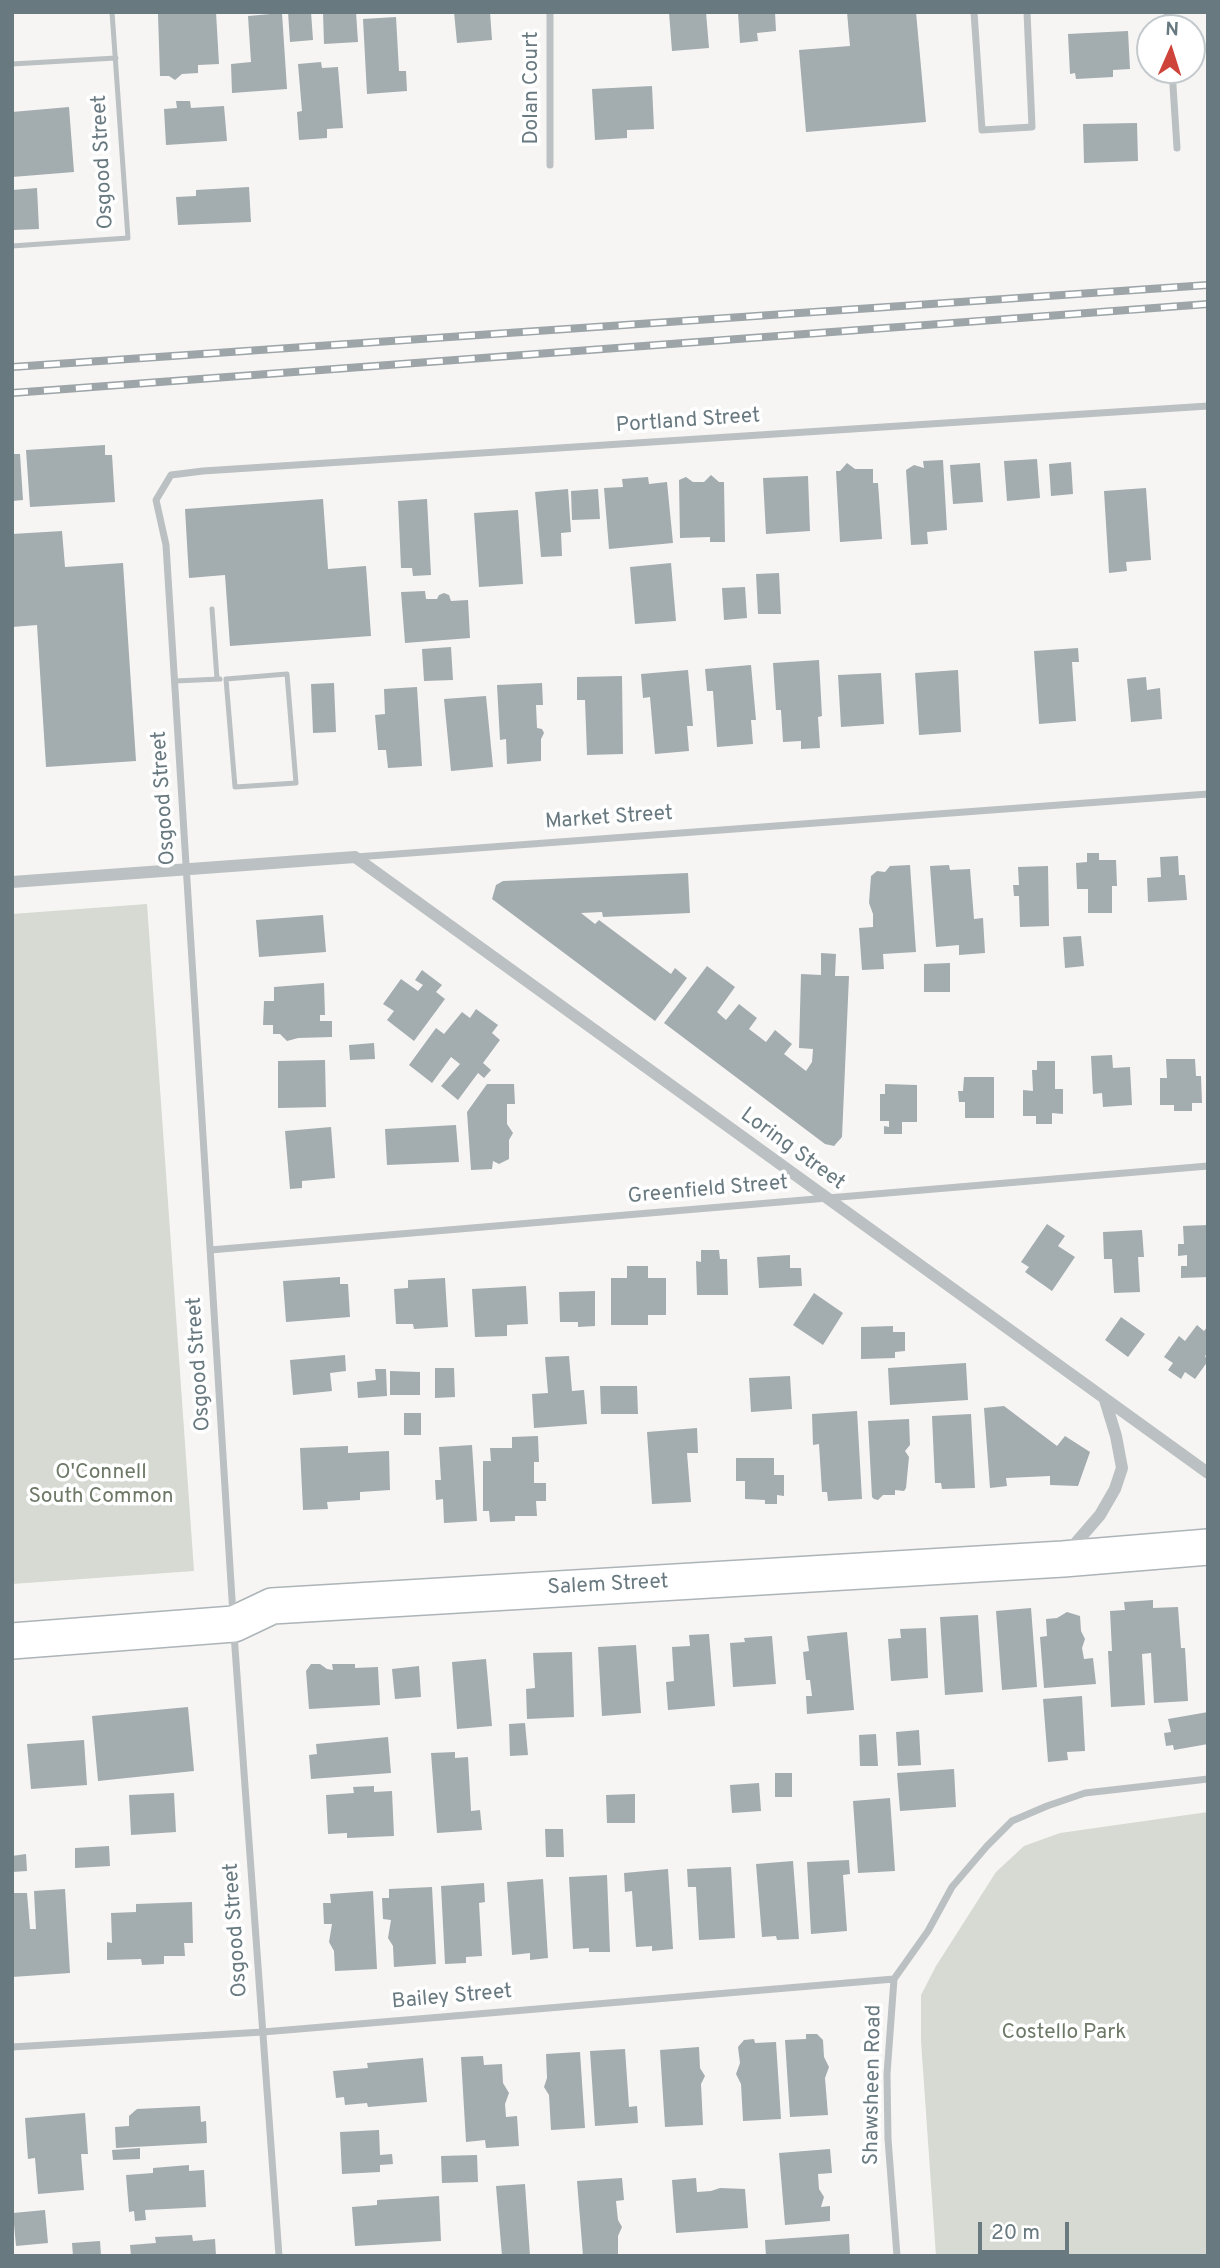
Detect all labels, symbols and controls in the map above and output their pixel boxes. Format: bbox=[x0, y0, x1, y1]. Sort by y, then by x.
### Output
north arrow bbox=[1136, 14, 1206, 84]
text: N bbox=[1165, 18, 1179, 42]
street label: Dolan Court bbox=[520, 31, 546, 145]
street label: Osgood Street bbox=[88, 94, 120, 230]
street label: Portland Street bbox=[615, 404, 761, 440]
street label: Osgood Street bbox=[148, 730, 182, 866]
street label: Market Street bbox=[544, 802, 674, 836]
street label: Loring Street bbox=[735, 1104, 849, 1196]
street label: Greenfield Street bbox=[627, 1171, 789, 1211]
street label: Osgood Street bbox=[183, 1296, 217, 1432]
park label: O'Connell South Common bbox=[29, 1461, 173, 1511]
street label: Salem Street bbox=[547, 1570, 669, 1602]
street label: Osgood Street bbox=[220, 1862, 254, 1998]
street label: Bailey Street bbox=[391, 1980, 513, 2016]
street label: Shawsheen Road bbox=[860, 2004, 888, 2166]
park label: Costello Park bbox=[1002, 2021, 1126, 2047]
scale bar bbox=[982, 2208, 1073, 2252]
text: 20 m bbox=[991, 2220, 1040, 2247]

